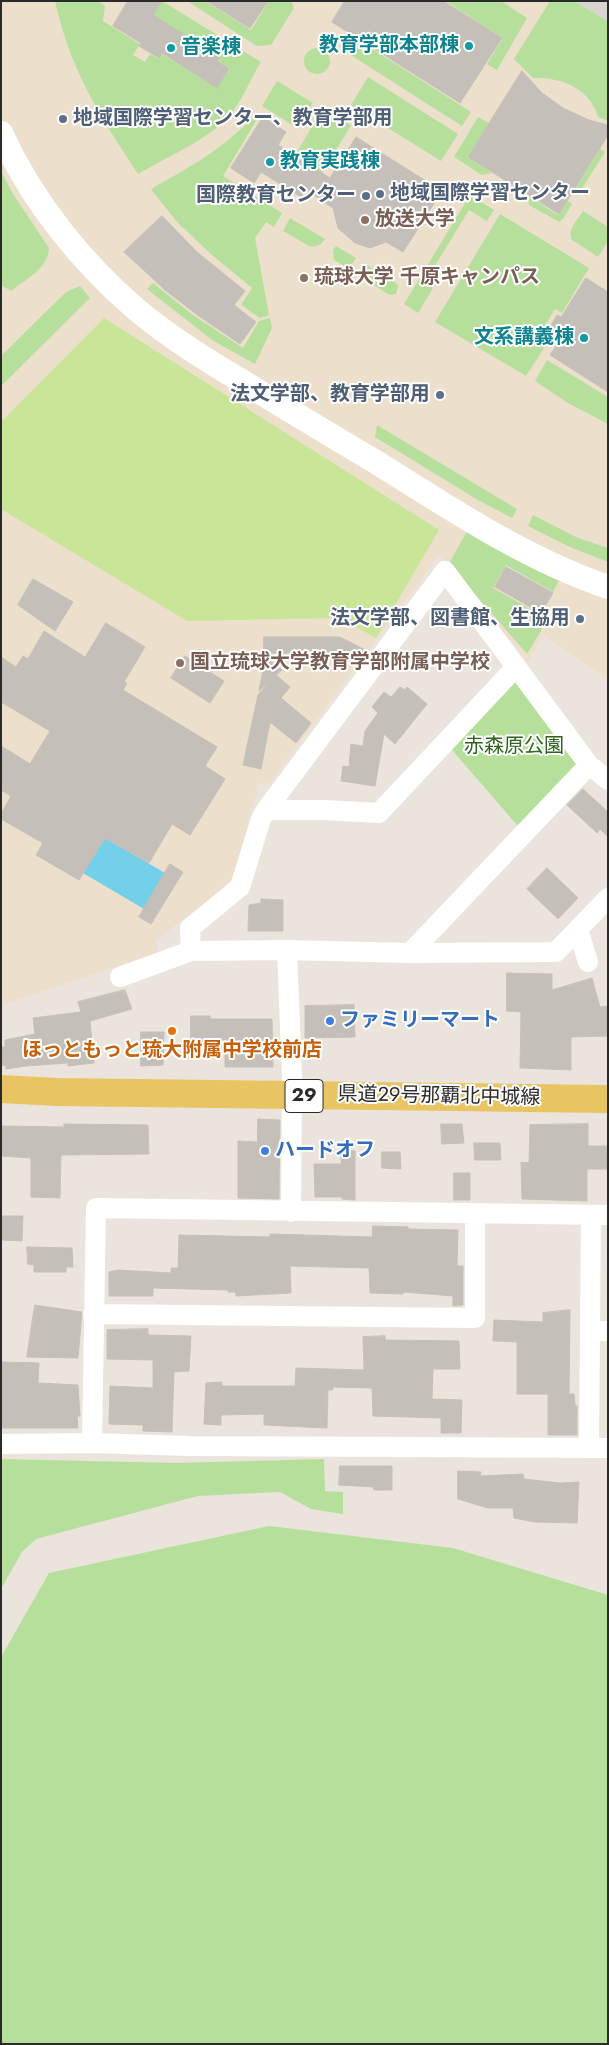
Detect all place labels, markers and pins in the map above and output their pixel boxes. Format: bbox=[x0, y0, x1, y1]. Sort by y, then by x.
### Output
place label: 教育学部本部棟 bbox=[319, 34, 459, 58]
place label: 音楽棟 bbox=[181, 36, 241, 60]
marker: 教育学部本部棟 bbox=[463, 40, 475, 52]
marker: 音楽棟 bbox=[165, 42, 177, 54]
place label: 地域国際学習センター、教育学部用 bbox=[73, 107, 393, 131]
marker: 地域国際学習センター、教育学部用 bbox=[57, 113, 69, 125]
place label: 教育実践棟 bbox=[280, 150, 380, 174]
marker: 教育実践棟 bbox=[264, 156, 276, 168]
place label: 地域国際学習センター bbox=[390, 182, 590, 206]
place label: 国際教育センター bbox=[196, 184, 356, 208]
marker: 地域国際学習センター bbox=[374, 188, 386, 200]
marker: 国際教育センター bbox=[360, 190, 372, 202]
place label: 放送大学 bbox=[375, 208, 455, 232]
marker: 放送大学 bbox=[359, 214, 371, 226]
place label: 琉球大学 千原キャンパス bbox=[314, 266, 540, 290]
marker: 琉球大学 千原キャンパス bbox=[298, 272, 310, 284]
place label: 文系講義棟 bbox=[474, 326, 574, 350]
marker: 文系講義棟 bbox=[578, 332, 590, 344]
place label: 法文学部、教育学部用 bbox=[230, 383, 430, 407]
marker: 法文学部、教育学部用 bbox=[434, 389, 446, 401]
place label: 法文学部、図書館、生協用 bbox=[330, 607, 570, 631]
marker: 法文学部、図書館、生協用 bbox=[574, 613, 586, 625]
place label: 国立琉球大学教育学部附属中学校 bbox=[190, 651, 490, 675]
marker: 国立琉球大学教育学部附属中学校 bbox=[174, 657, 186, 669]
place label: ファミリーマート bbox=[340, 1009, 500, 1033]
marker: ファミリーマート bbox=[324, 1015, 336, 1027]
marker: ほっともっと琉大附属中学校前店 bbox=[166, 1025, 178, 1037]
place label: ほっともっと琉大附属中学校前店 bbox=[22, 1039, 322, 1063]
place label: ハードオフ bbox=[275, 1139, 375, 1163]
marker: ハードオフ bbox=[259, 1145, 271, 1157]

